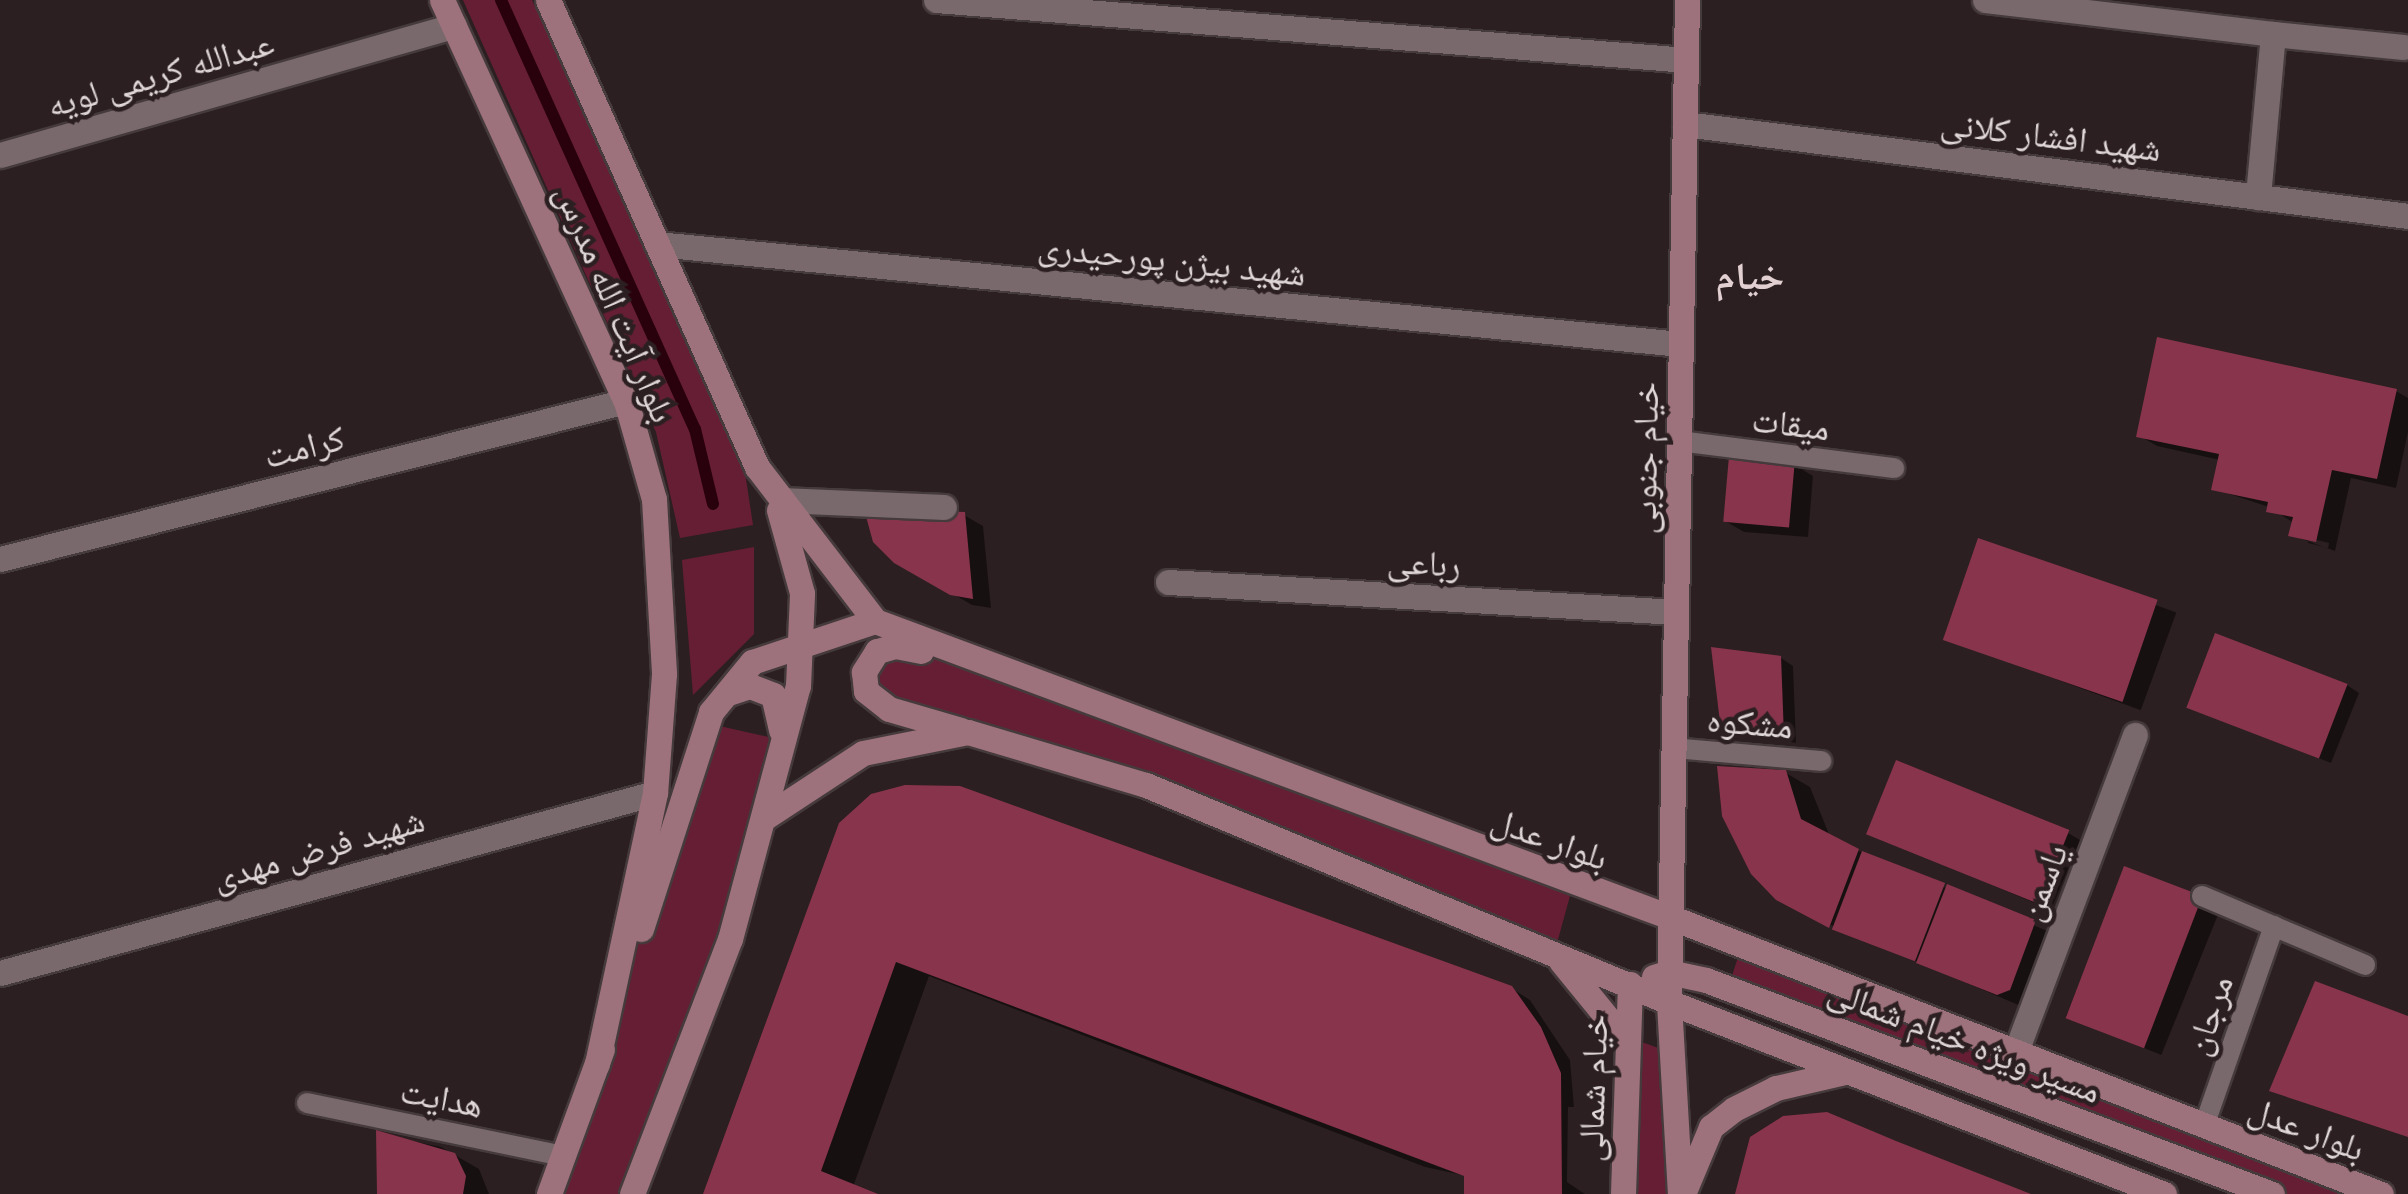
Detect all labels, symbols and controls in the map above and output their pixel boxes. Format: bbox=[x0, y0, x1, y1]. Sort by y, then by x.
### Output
street label: عبدالله کریمی لویه bbox=[42, 21, 278, 125]
street label: شهید افشار کلانی bbox=[1938, 101, 2164, 169]
street label: بلوار آیت الله مدرس bbox=[547, 178, 685, 428]
street label: شهید بیژن پورحیدری bbox=[1036, 224, 1308, 294]
district label: خیام bbox=[1716, 252, 1784, 298]
street label: خیام جنوبی bbox=[1622, 381, 1666, 535]
street label: میقات bbox=[1750, 397, 1832, 449]
street label: کرامت bbox=[259, 416, 349, 476]
street label: رباعی bbox=[1386, 539, 1462, 585]
street label: مشکوه bbox=[1705, 697, 1795, 747]
street label: شهید فرض مهدی bbox=[207, 798, 429, 898]
street label: بلوار عدل bbox=[1486, 798, 1614, 878]
street label: یاسمن bbox=[2008, 838, 2076, 926]
street label: مسیر ویژه خیام شمالی bbox=[1823, 969, 2107, 1111]
street label: مرجان bbox=[2175, 970, 2241, 1060]
street label: خیام شمالی bbox=[1568, 1013, 1616, 1163]
street label: هدایت bbox=[397, 1068, 487, 1126]
street label: بلوار عدل bbox=[2243, 1087, 2371, 1169]

